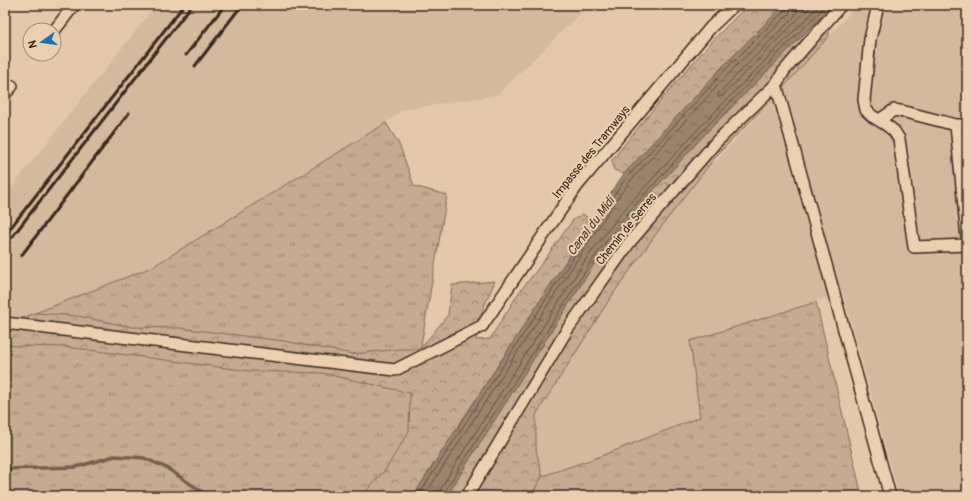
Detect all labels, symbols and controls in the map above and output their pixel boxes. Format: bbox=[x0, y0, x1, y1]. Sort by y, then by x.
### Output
north arrow bbox=[22, 22, 62, 62]
text: N bbox=[25, 39, 40, 49]
street label: Impasse des Tramways bbox=[549, 102, 634, 202]
street label: Chemin de Serres bbox=[593, 190, 660, 268]
water label: Canal du Midi bbox=[564, 192, 620, 259]

